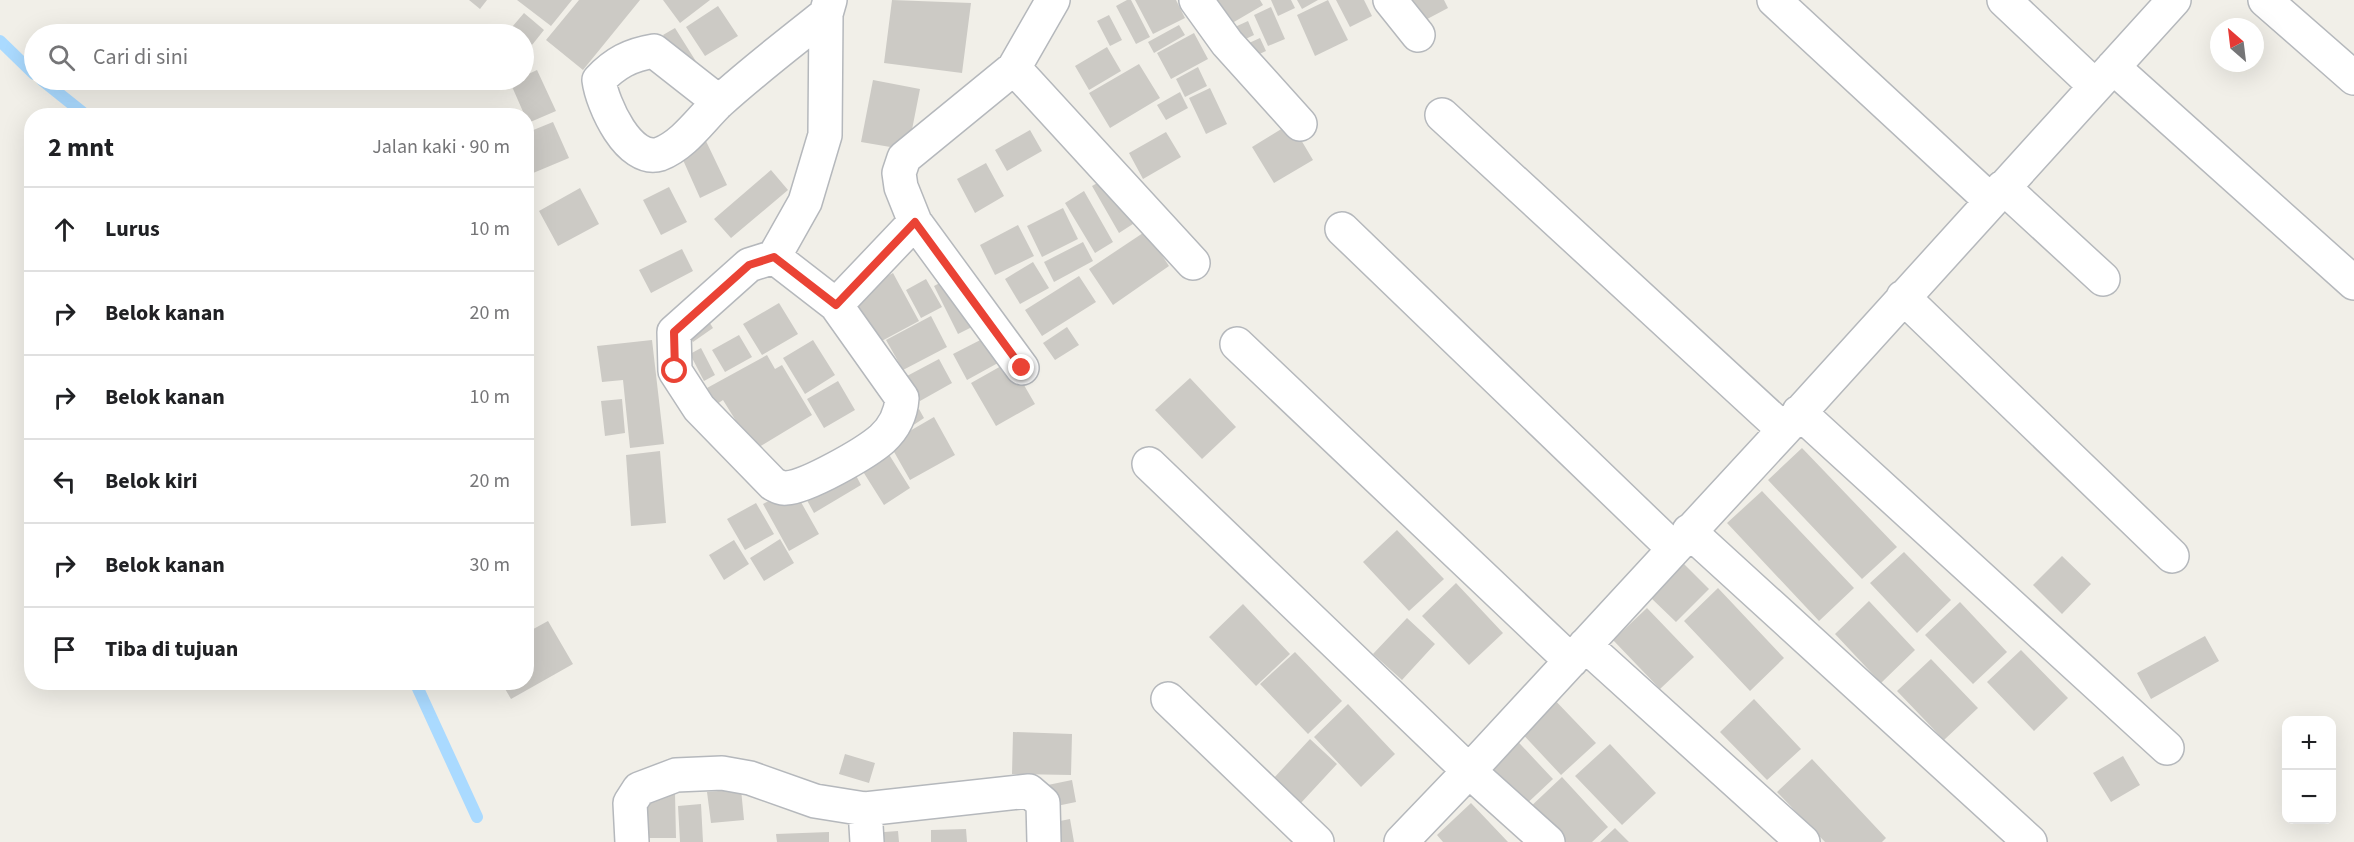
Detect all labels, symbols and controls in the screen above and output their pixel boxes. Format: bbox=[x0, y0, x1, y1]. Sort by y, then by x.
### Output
north arrow bbox=[2210, 18, 2264, 72]
search box bbox=[24, 24, 534, 90]
icon: search bbox=[45, 41, 78, 74]
text: Cari di sini bbox=[93, 41, 188, 73]
text: 2 mnt bbox=[48, 129, 114, 166]
text: Jalan kaki · 90 m bbox=[372, 133, 510, 161]
icon: ahead bbox=[48, 213, 81, 246]
text: Lurus bbox=[105, 213, 160, 245]
text: 10 m bbox=[470, 215, 510, 243]
icon: right bbox=[48, 297, 81, 330]
text: Belok kanan bbox=[105, 297, 225, 329]
text: 20 m bbox=[470, 299, 510, 327]
route end bbox=[1008, 354, 1034, 380]
route start bbox=[661, 357, 687, 383]
icon: right bbox=[48, 381, 81, 414]
text: Belok kanan bbox=[105, 381, 225, 413]
text: 10 m bbox=[470, 383, 510, 411]
icon: left bbox=[48, 465, 81, 498]
text: Belok kiri bbox=[105, 465, 198, 497]
text: 20 m bbox=[470, 467, 510, 495]
icon: right bbox=[48, 549, 81, 582]
text: Belok kanan bbox=[105, 549, 225, 581]
text: 30 m bbox=[470, 551, 510, 579]
icon: arrive bbox=[48, 633, 81, 666]
text: Tiba di tujuan bbox=[105, 633, 238, 665]
map controls bbox=[2282, 716, 2336, 824]
button: + bbox=[2282, 716, 2336, 770]
button: − bbox=[2282, 770, 2336, 824]

